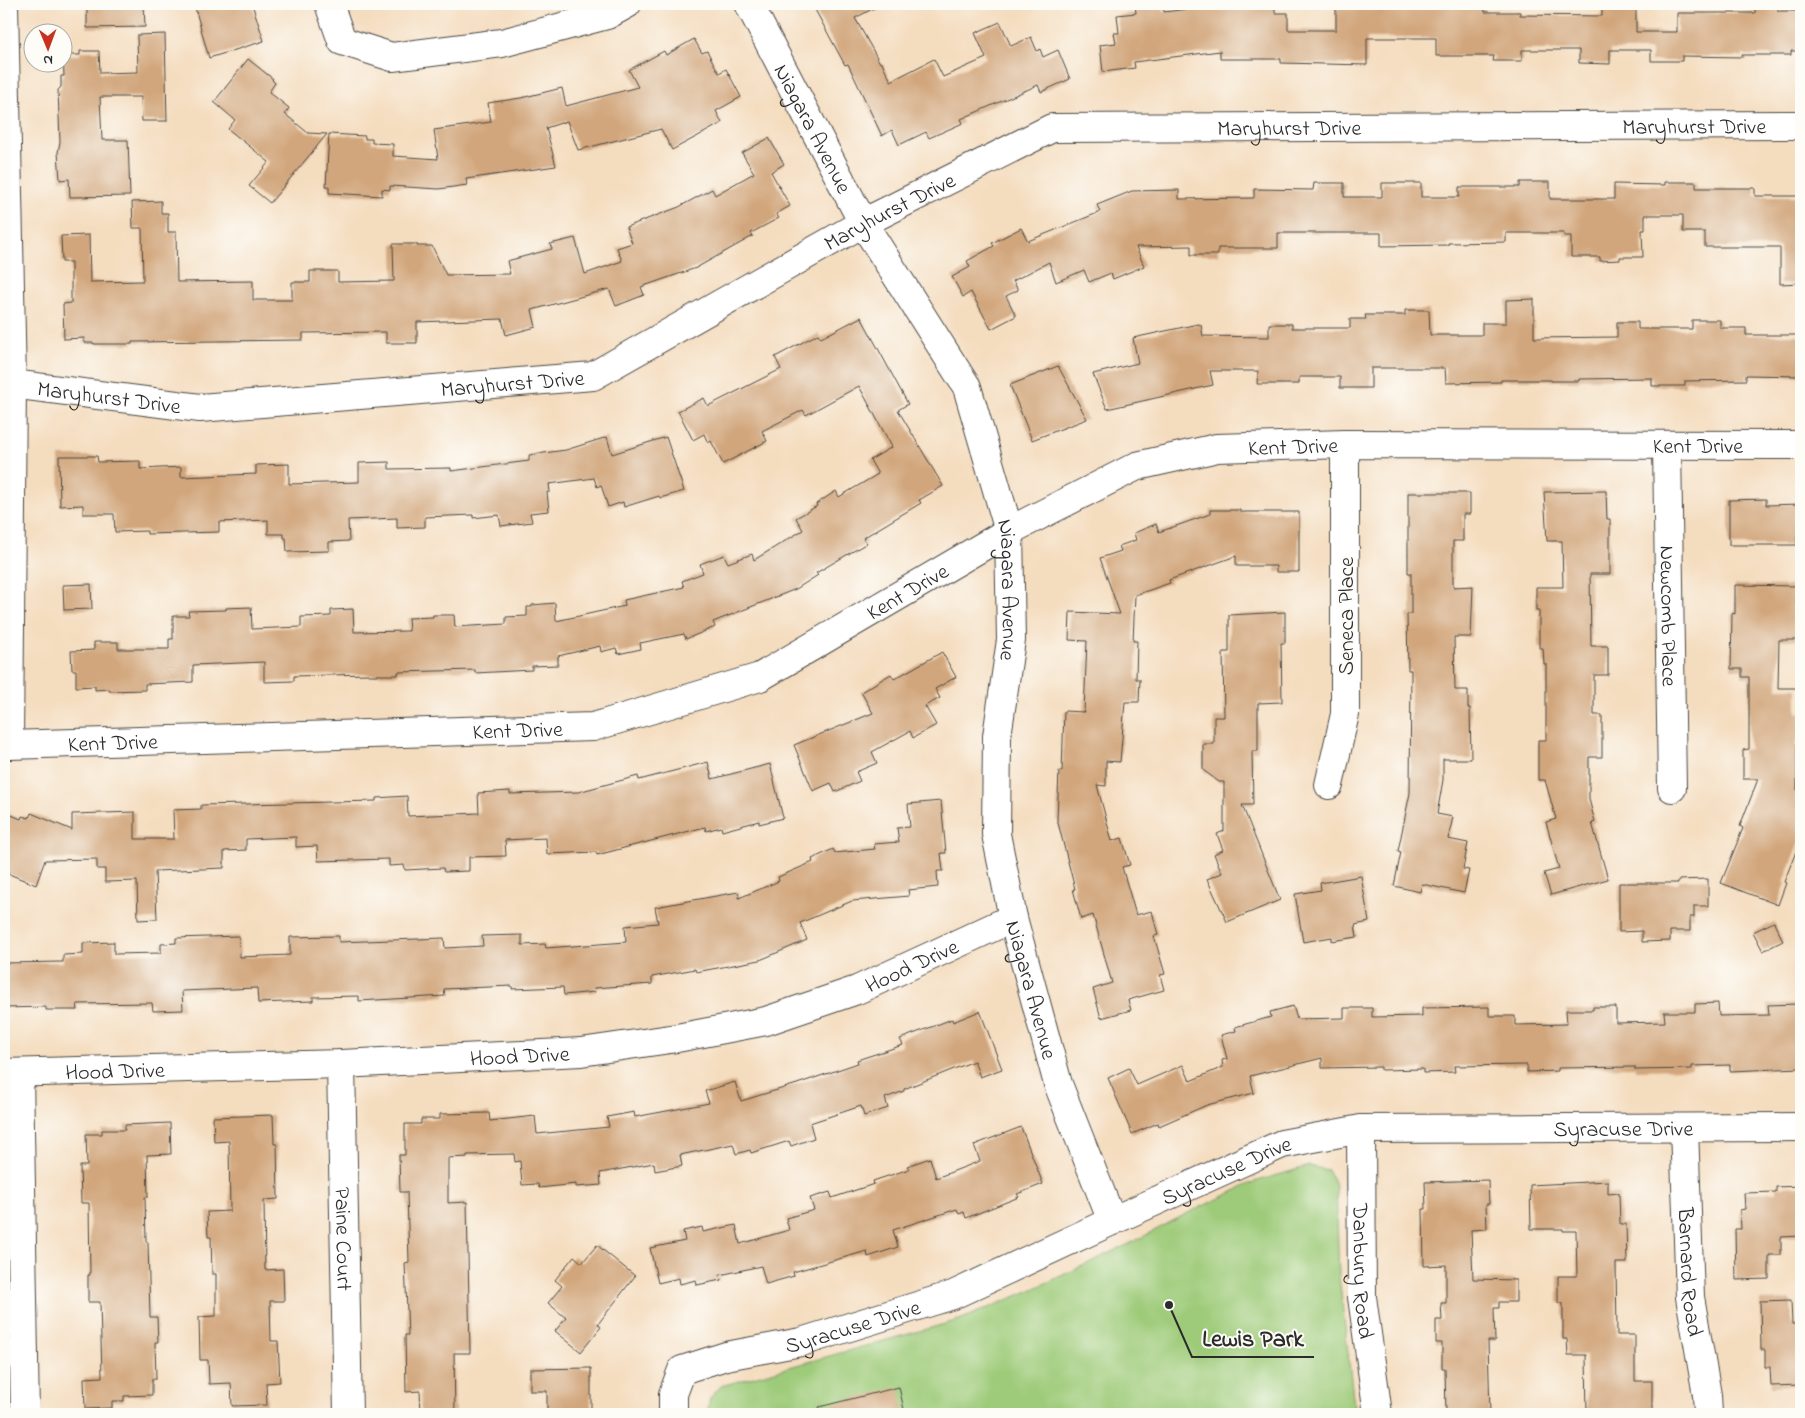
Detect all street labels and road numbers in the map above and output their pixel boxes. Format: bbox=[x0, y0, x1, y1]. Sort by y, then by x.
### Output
street label: Niagara Avenue bbox=[764, 59, 858, 200]
street label: Maryhurst Drive bbox=[1622, 112, 1767, 146]
street label: Maryhurst Drive bbox=[1217, 114, 1362, 147]
street label: Maryhurst Drive bbox=[819, 166, 962, 261]
street label: Maryhurst Drive bbox=[439, 364, 586, 407]
street label: Maryhurst Drive bbox=[35, 374, 182, 424]
street label: Kent Drive bbox=[1248, 431, 1339, 466]
street label: Kent Drive bbox=[1653, 432, 1743, 464]
street label: Niagara Avenue bbox=[987, 515, 1024, 663]
street label: Newcomb Place bbox=[1649, 545, 1684, 687]
street label: Kent Drive bbox=[861, 557, 956, 630]
street label: Seneca Place bbox=[1332, 557, 1364, 675]
street label: Kent Drive bbox=[472, 715, 564, 750]
street label: Kent Drive bbox=[67, 727, 159, 762]
street label: Niagara Avenue bbox=[995, 917, 1064, 1063]
street label: Hood Drive bbox=[861, 932, 965, 1003]
street label: Hood Drive bbox=[469, 1040, 570, 1077]
street label: Hood Drive bbox=[65, 1056, 165, 1090]
street label: Syracuse Drive bbox=[1553, 1114, 1694, 1148]
street label: Syracuse Drive bbox=[1157, 1130, 1294, 1215]
street label: Paine Court bbox=[324, 1187, 359, 1292]
street label: Danbury Road bbox=[1342, 1202, 1381, 1341]
street label: Barnard Road bbox=[1668, 1206, 1710, 1339]
street label: Syracuse Drive bbox=[783, 1293, 925, 1364]

